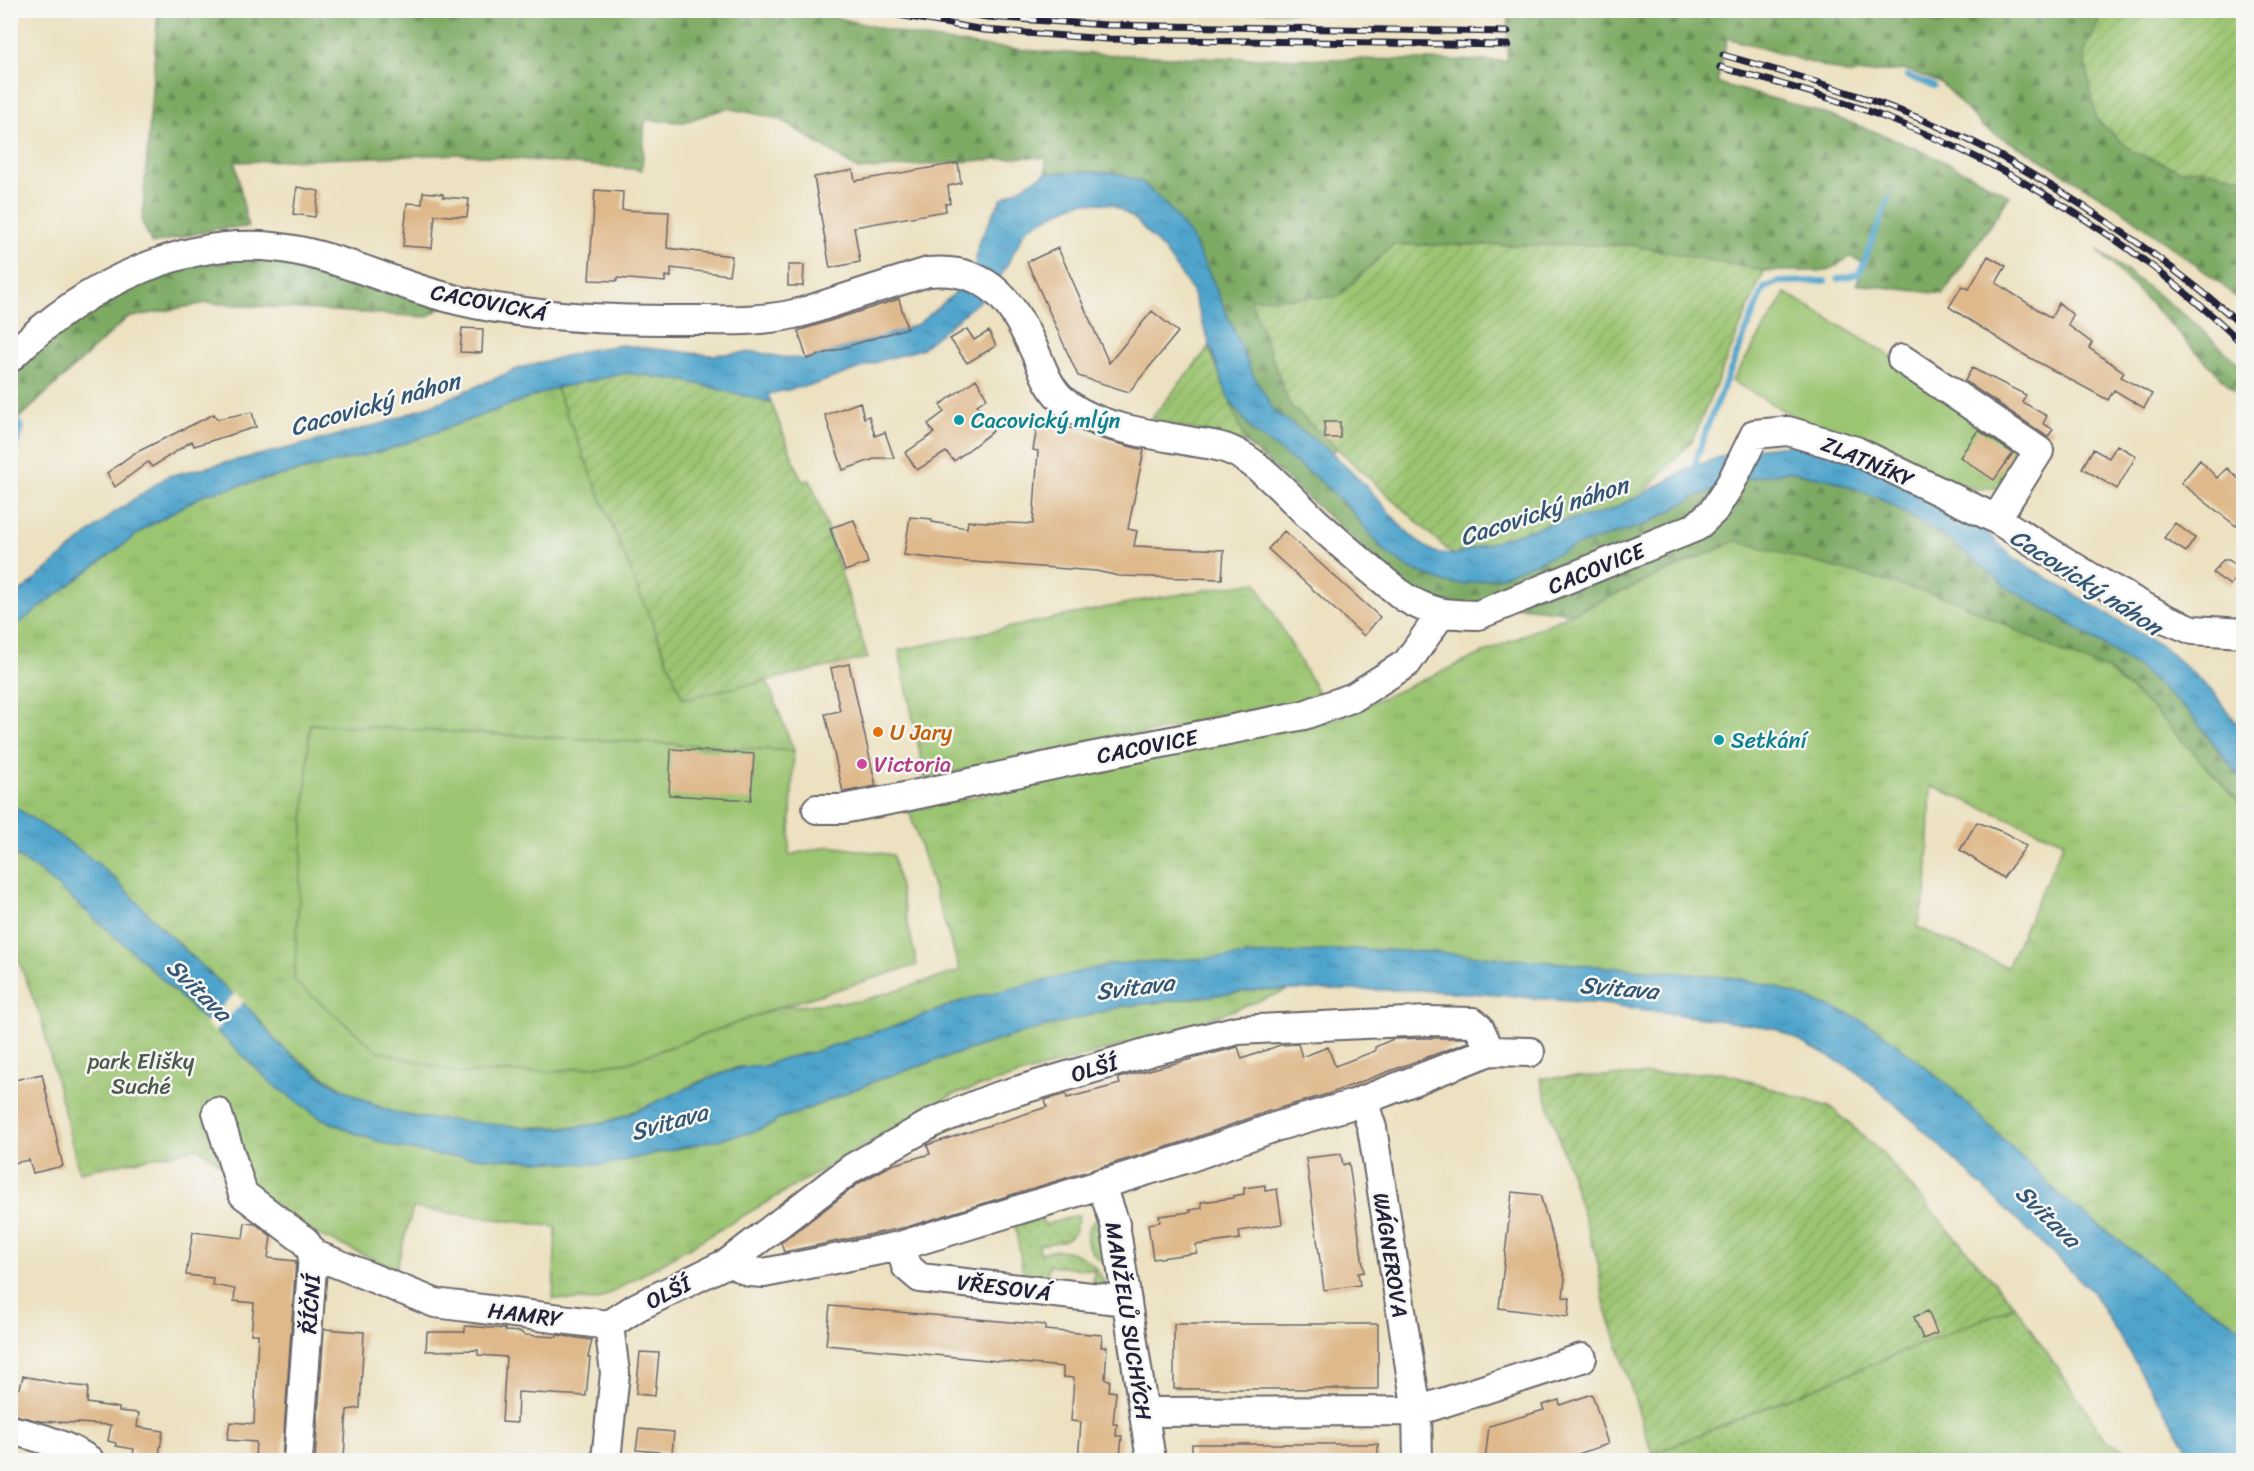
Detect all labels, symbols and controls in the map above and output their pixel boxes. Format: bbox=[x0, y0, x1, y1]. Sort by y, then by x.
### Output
street label: CACOVICKÁ bbox=[427, 272, 553, 333]
water label: Cacovický náhon bbox=[285, 359, 468, 448]
place label: Cacovický mlýn bbox=[971, 401, 1121, 440]
marker: Cacovický mlýn bbox=[952, 413, 966, 427]
street label: ZLATNÍKY bbox=[1815, 424, 1921, 499]
water label: Cacovický náhon bbox=[1454, 463, 1637, 558]
water label: Cacovický náhon bbox=[2001, 517, 2173, 649]
street label: CACOVICE bbox=[1542, 531, 1652, 606]
place label: U Jary bbox=[890, 713, 953, 752]
street label: CACOVICE bbox=[1093, 717, 1203, 775]
place label: Setkání bbox=[1731, 721, 1809, 760]
marker: U Jary bbox=[871, 725, 885, 739]
marker: Setkání bbox=[1712, 733, 1726, 747]
place label: Victoria bbox=[874, 745, 951, 784]
marker: Victoria bbox=[855, 757, 869, 771]
water label: Svitava bbox=[156, 948, 243, 1034]
water label: Svitava bbox=[1093, 961, 1178, 1013]
water label: Svitava bbox=[1578, 964, 1662, 1013]
park label: park Elišky Suché bbox=[87, 1042, 195, 1106]
street label: OLŠÍ bbox=[1066, 1043, 1123, 1094]
water label: Svitava bbox=[625, 1090, 714, 1153]
water label: Svitava bbox=[2005, 1174, 2092, 1260]
street label: WÁGNEROVA bbox=[1361, 1190, 1420, 1320]
street label: MANŽELŮ SUCHÝCH bbox=[1094, 1219, 1164, 1424]
street label: VŘESOVÁ bbox=[955, 1262, 1056, 1313]
street label: OLŠÍ bbox=[639, 1264, 699, 1320]
street label: ŘÍČNÍ bbox=[289, 1272, 332, 1335]
street label: HAMRY bbox=[486, 1291, 566, 1339]

